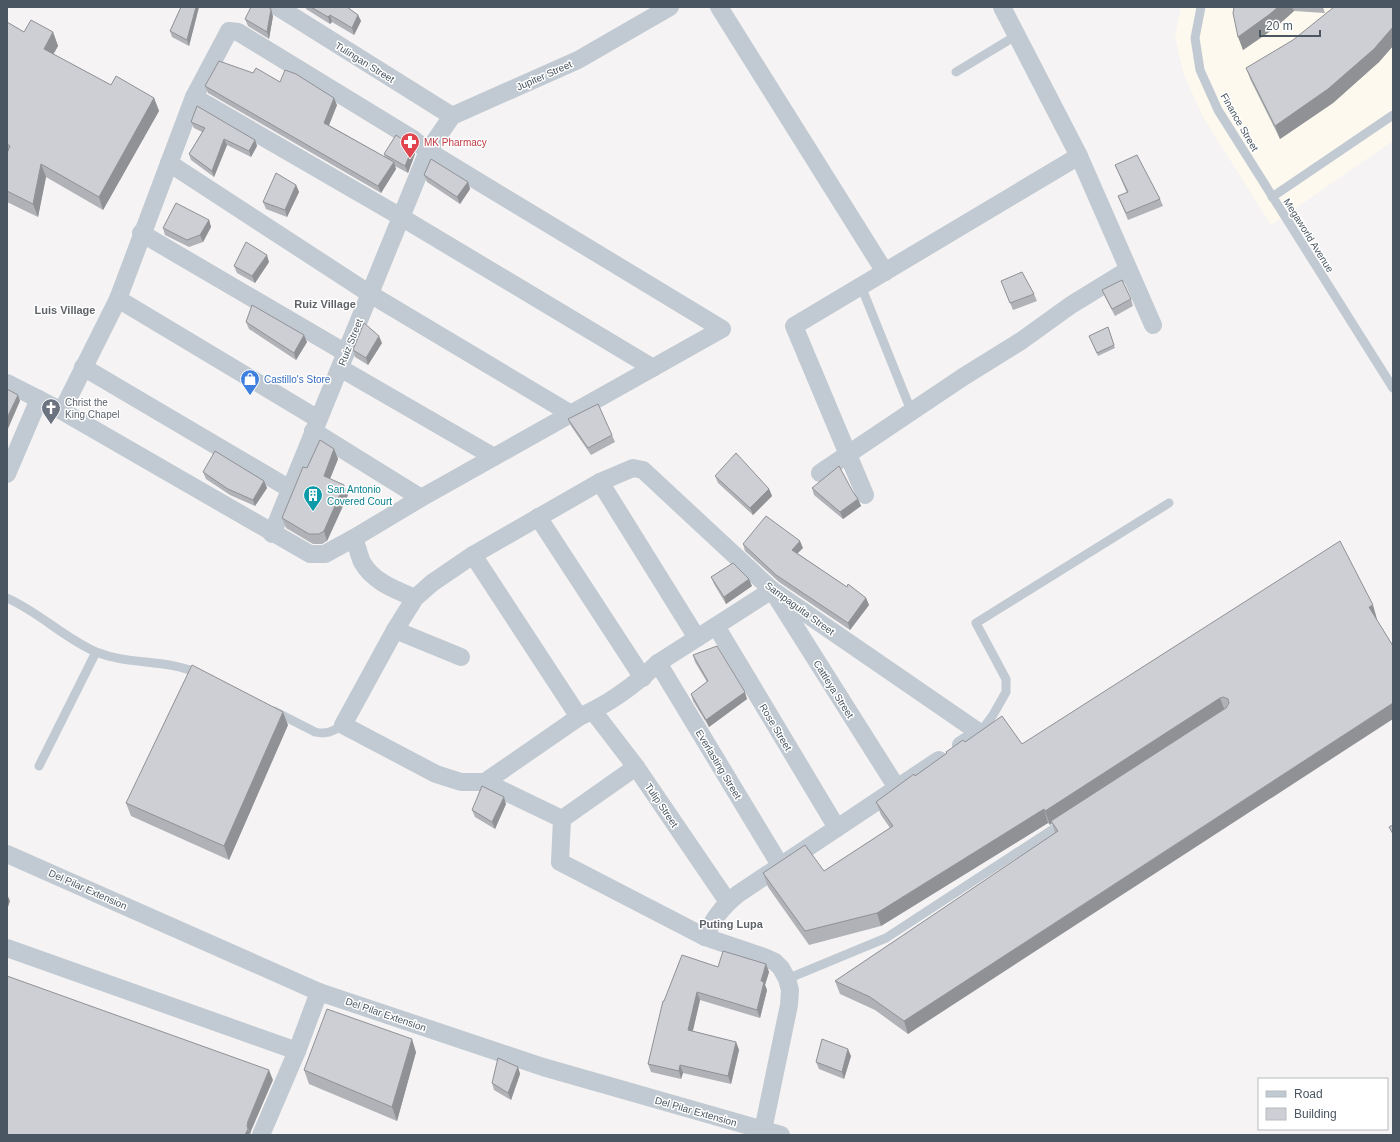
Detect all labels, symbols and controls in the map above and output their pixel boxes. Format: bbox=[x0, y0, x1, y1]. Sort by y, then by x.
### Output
scale bar bbox=[1260, 12, 1320, 38]
text: 20 m bbox=[1266, 19, 1293, 33]
street label: Tulingan Street bbox=[333, 40, 396, 85]
street label: Jupiter Street bbox=[515, 58, 574, 93]
street label: Finance Street bbox=[1219, 91, 1261, 153]
pharmacy icon: MK Pharmacy bbox=[399, 131, 421, 159]
place label: MK Pharmacy bbox=[424, 137, 487, 148]
street label: Megaworld Avenue bbox=[1281, 196, 1336, 275]
district label: Ruiz Village bbox=[294, 298, 356, 310]
district label: Luis Village bbox=[35, 304, 95, 316]
street label: Ruiz Street bbox=[336, 317, 365, 367]
shop icon: Castillo's Store bbox=[239, 368, 261, 396]
place label: Castillo's Store bbox=[264, 374, 331, 385]
church icon: Christ the King Chapel bbox=[40, 397, 62, 425]
place label: Christ the King Chapel bbox=[65, 397, 119, 420]
building icon: San Antonio Covered Court bbox=[302, 484, 324, 512]
place label: San Antonio Covered Court bbox=[327, 484, 392, 507]
street label: Sampaguita Street bbox=[763, 580, 837, 637]
street label: Cattleya Street bbox=[811, 658, 856, 720]
street label: Rose Street bbox=[757, 702, 794, 753]
street label: Everlasting Street bbox=[694, 728, 744, 801]
street label: Tulip Street bbox=[643, 781, 680, 830]
street label: Del Pilar Extension bbox=[47, 867, 129, 912]
district label: Puting Lupa bbox=[699, 918, 764, 930]
street label: Del Pilar Extension bbox=[344, 996, 428, 1033]
legend bbox=[1258, 1078, 1388, 1130]
text: Road bbox=[1294, 1087, 1323, 1101]
street label: Del Pilar Extension bbox=[654, 1095, 738, 1128]
text: Building bbox=[1294, 1107, 1337, 1121]

